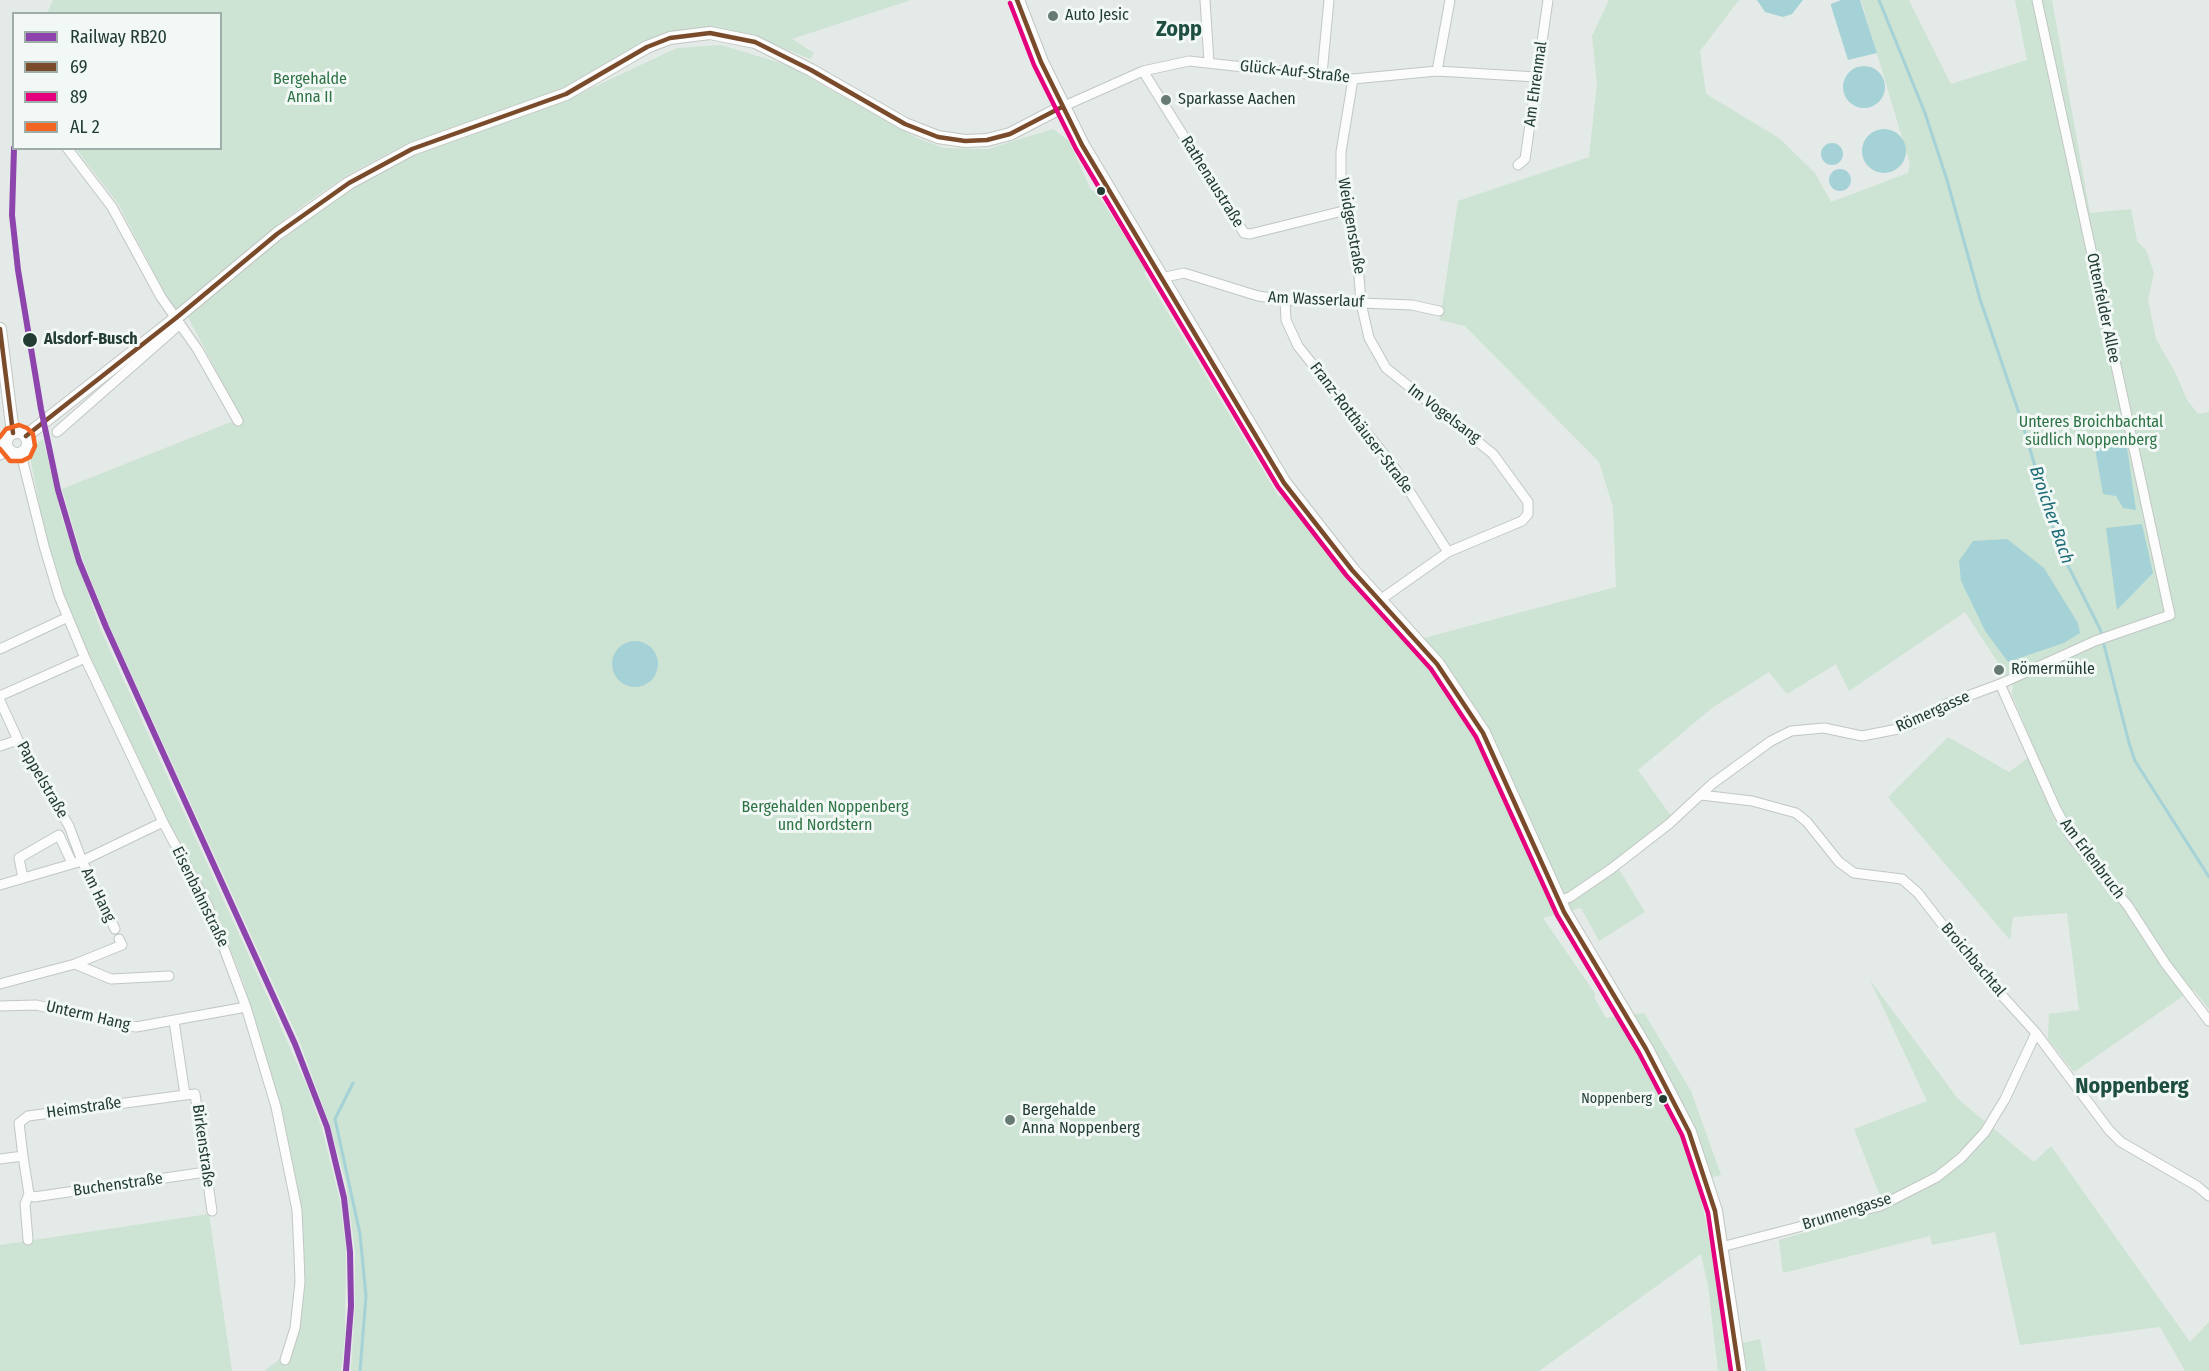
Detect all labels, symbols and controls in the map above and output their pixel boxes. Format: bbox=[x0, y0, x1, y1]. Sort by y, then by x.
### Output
place label: Auto Jesic bbox=[1065, 6, 1129, 26]
marker: Auto Jesic bbox=[1046, 9, 1060, 23]
legend bbox=[12, 12, 222, 150]
district label: Zopp bbox=[1156, 17, 1202, 43]
text: Railway RB20 bbox=[70, 26, 167, 48]
street label: Am Ehrenmal bbox=[1521, 40, 1551, 128]
text: 69 bbox=[70, 56, 87, 78]
street label: Glück-Auf-Straße bbox=[1239, 57, 1351, 87]
park label: Bergehalde Anna II bbox=[273, 70, 347, 108]
text: 89 bbox=[70, 86, 88, 108]
place label: Sparkasse Aachen bbox=[1178, 90, 1296, 110]
marker: Sparkasse Aachen bbox=[1159, 93, 1173, 107]
text: AL 2 bbox=[70, 116, 100, 138]
street label: Rathenaustraße bbox=[1176, 133, 1248, 231]
street label: Weidgenstraße bbox=[1333, 176, 1369, 276]
unlabelled marker bbox=[1095, 185, 1107, 197]
street label: Ottenfelder Allee bbox=[2082, 251, 2124, 365]
street label: Am Wasserlauf bbox=[1268, 288, 1364, 312]
place label: Alsdorf-Busch bbox=[44, 330, 138, 350]
marker: Alsdorf-Busch bbox=[21, 331, 39, 349]
street label: Franz-Rotthäuser-Straße bbox=[1305, 359, 1417, 497]
street label: Im Vogelsang bbox=[1404, 380, 1484, 448]
park label: Unteres Broichbachtal südlich Noppenberg bbox=[2019, 413, 2163, 451]
water label: Broicher Bach bbox=[2024, 463, 2078, 567]
place label: Römermühle bbox=[2011, 660, 2095, 680]
marker: Römermühle bbox=[1992, 663, 2006, 677]
street label: Römergasse bbox=[1893, 687, 1973, 737]
street label: Pappelstraße bbox=[12, 738, 72, 822]
park label: Bergehalden Noppenberg und Nordstern bbox=[742, 798, 908, 836]
street label: Am Erlenbruch bbox=[2056, 815, 2128, 903]
street label: Eisenbahnstraße bbox=[167, 844, 233, 950]
street label: Am Hang bbox=[77, 865, 119, 925]
street label: Broichbachtal bbox=[1937, 919, 2009, 1001]
street label: Unterm Hang bbox=[44, 997, 132, 1035]
district label: Noppenberg bbox=[2075, 1074, 2189, 1100]
place label: Noppenberg bbox=[1581, 1091, 1652, 1107]
street label: Heimstraße bbox=[45, 1093, 123, 1123]
marker: Noppenberg bbox=[1657, 1093, 1669, 1105]
place label: Bergehalde Anna Noppenberg bbox=[1022, 1101, 1140, 1139]
street label: Birkenstraße bbox=[188, 1103, 218, 1189]
marker: Bergehalde Anna Noppenberg bbox=[1003, 1113, 1017, 1127]
street label: Buchenstraße bbox=[72, 1169, 164, 1201]
street label: Brunnengasse bbox=[1800, 1189, 1894, 1235]

